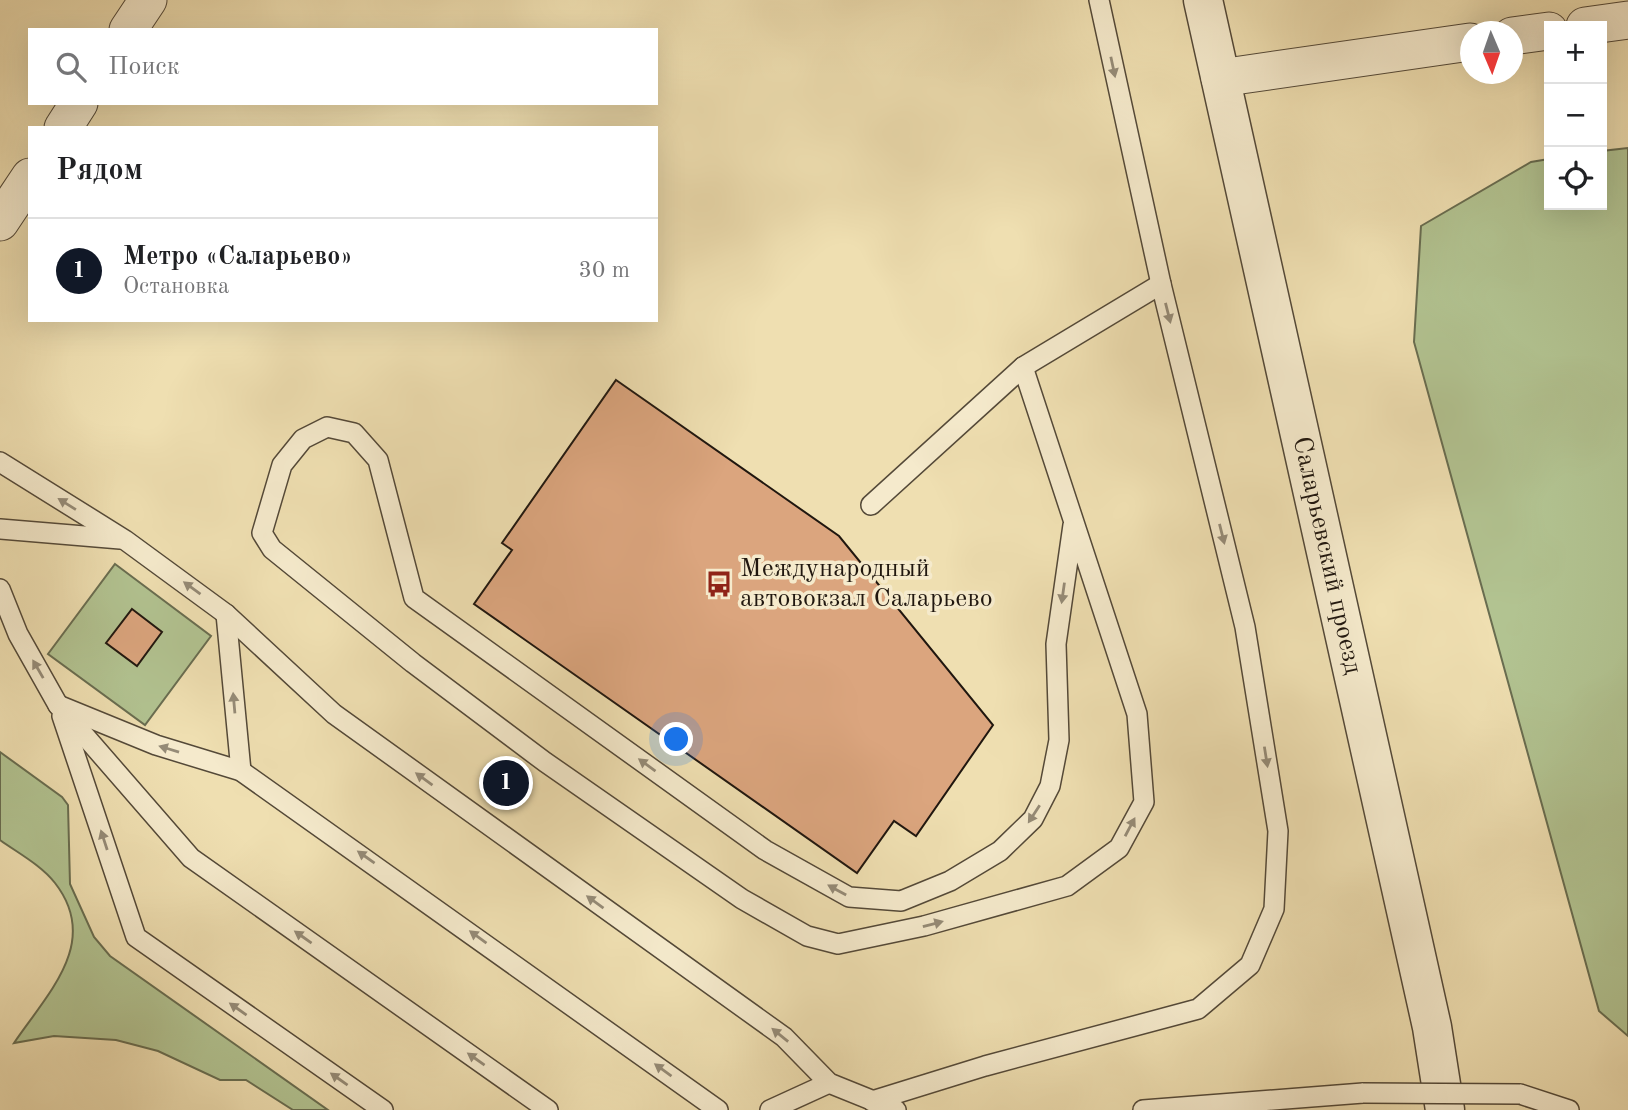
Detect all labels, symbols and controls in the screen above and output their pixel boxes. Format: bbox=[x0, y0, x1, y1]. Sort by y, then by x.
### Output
north arrow bbox=[1460, 21, 1523, 84]
map controls bbox=[1544, 21, 1607, 210]
button: + bbox=[1544, 21, 1607, 84]
search box bbox=[28, 28, 658, 105]
icon: search bbox=[52, 48, 90, 86]
text: Поиск bbox=[108, 54, 180, 80]
one-way arrow bbox=[1108, 56, 1119, 78]
button: − bbox=[1544, 84, 1607, 147]
button: locate bbox=[1544, 147, 1607, 210]
text: Рядом bbox=[56, 156, 143, 186]
text: Метро «Саларьево» bbox=[123, 244, 353, 270]
text: 1 bbox=[72, 259, 86, 282]
text: 30 m bbox=[579, 259, 630, 282]
text: Остановка bbox=[123, 275, 229, 298]
one-way arrow bbox=[1163, 302, 1174, 324]
street label: Саларьевский проезд bbox=[1288, 434, 1366, 677]
one-way arrow bbox=[57, 497, 76, 510]
one-way arrow bbox=[1217, 523, 1228, 545]
place label: Международный автовокзал Саларьево bbox=[740, 556, 993, 612]
bus stop icon: Международный автовокзал Саларьево bbox=[704, 569, 734, 599]
one-way arrow bbox=[183, 581, 201, 596]
one-way arrow bbox=[1058, 582, 1069, 604]
one-way arrow bbox=[32, 660, 44, 679]
one-way arrow bbox=[228, 692, 239, 714]
your location bbox=[659, 722, 693, 756]
one-way arrow bbox=[158, 743, 179, 753]
one-way arrow bbox=[1261, 746, 1272, 768]
pin: 1 bbox=[483, 757, 529, 809]
one-way arrow bbox=[638, 759, 656, 773]
one-way arrow bbox=[415, 772, 433, 787]
one-way arrow bbox=[1027, 805, 1041, 823]
one-way arrow bbox=[1124, 817, 1136, 837]
one-way arrow bbox=[98, 829, 108, 850]
one-way arrow bbox=[357, 850, 375, 864]
one-way arrow bbox=[827, 884, 847, 896]
one-way arrow bbox=[586, 896, 604, 910]
one-way arrow bbox=[922, 918, 944, 929]
one-way arrow bbox=[294, 930, 312, 944]
one-way arrow bbox=[469, 930, 487, 944]
one-way arrow bbox=[229, 1002, 247, 1016]
one-way arrow bbox=[771, 1028, 789, 1043]
one-way arrow bbox=[467, 1052, 485, 1066]
one-way arrow bbox=[654, 1062, 672, 1077]
one-way arrow bbox=[330, 1072, 348, 1086]

